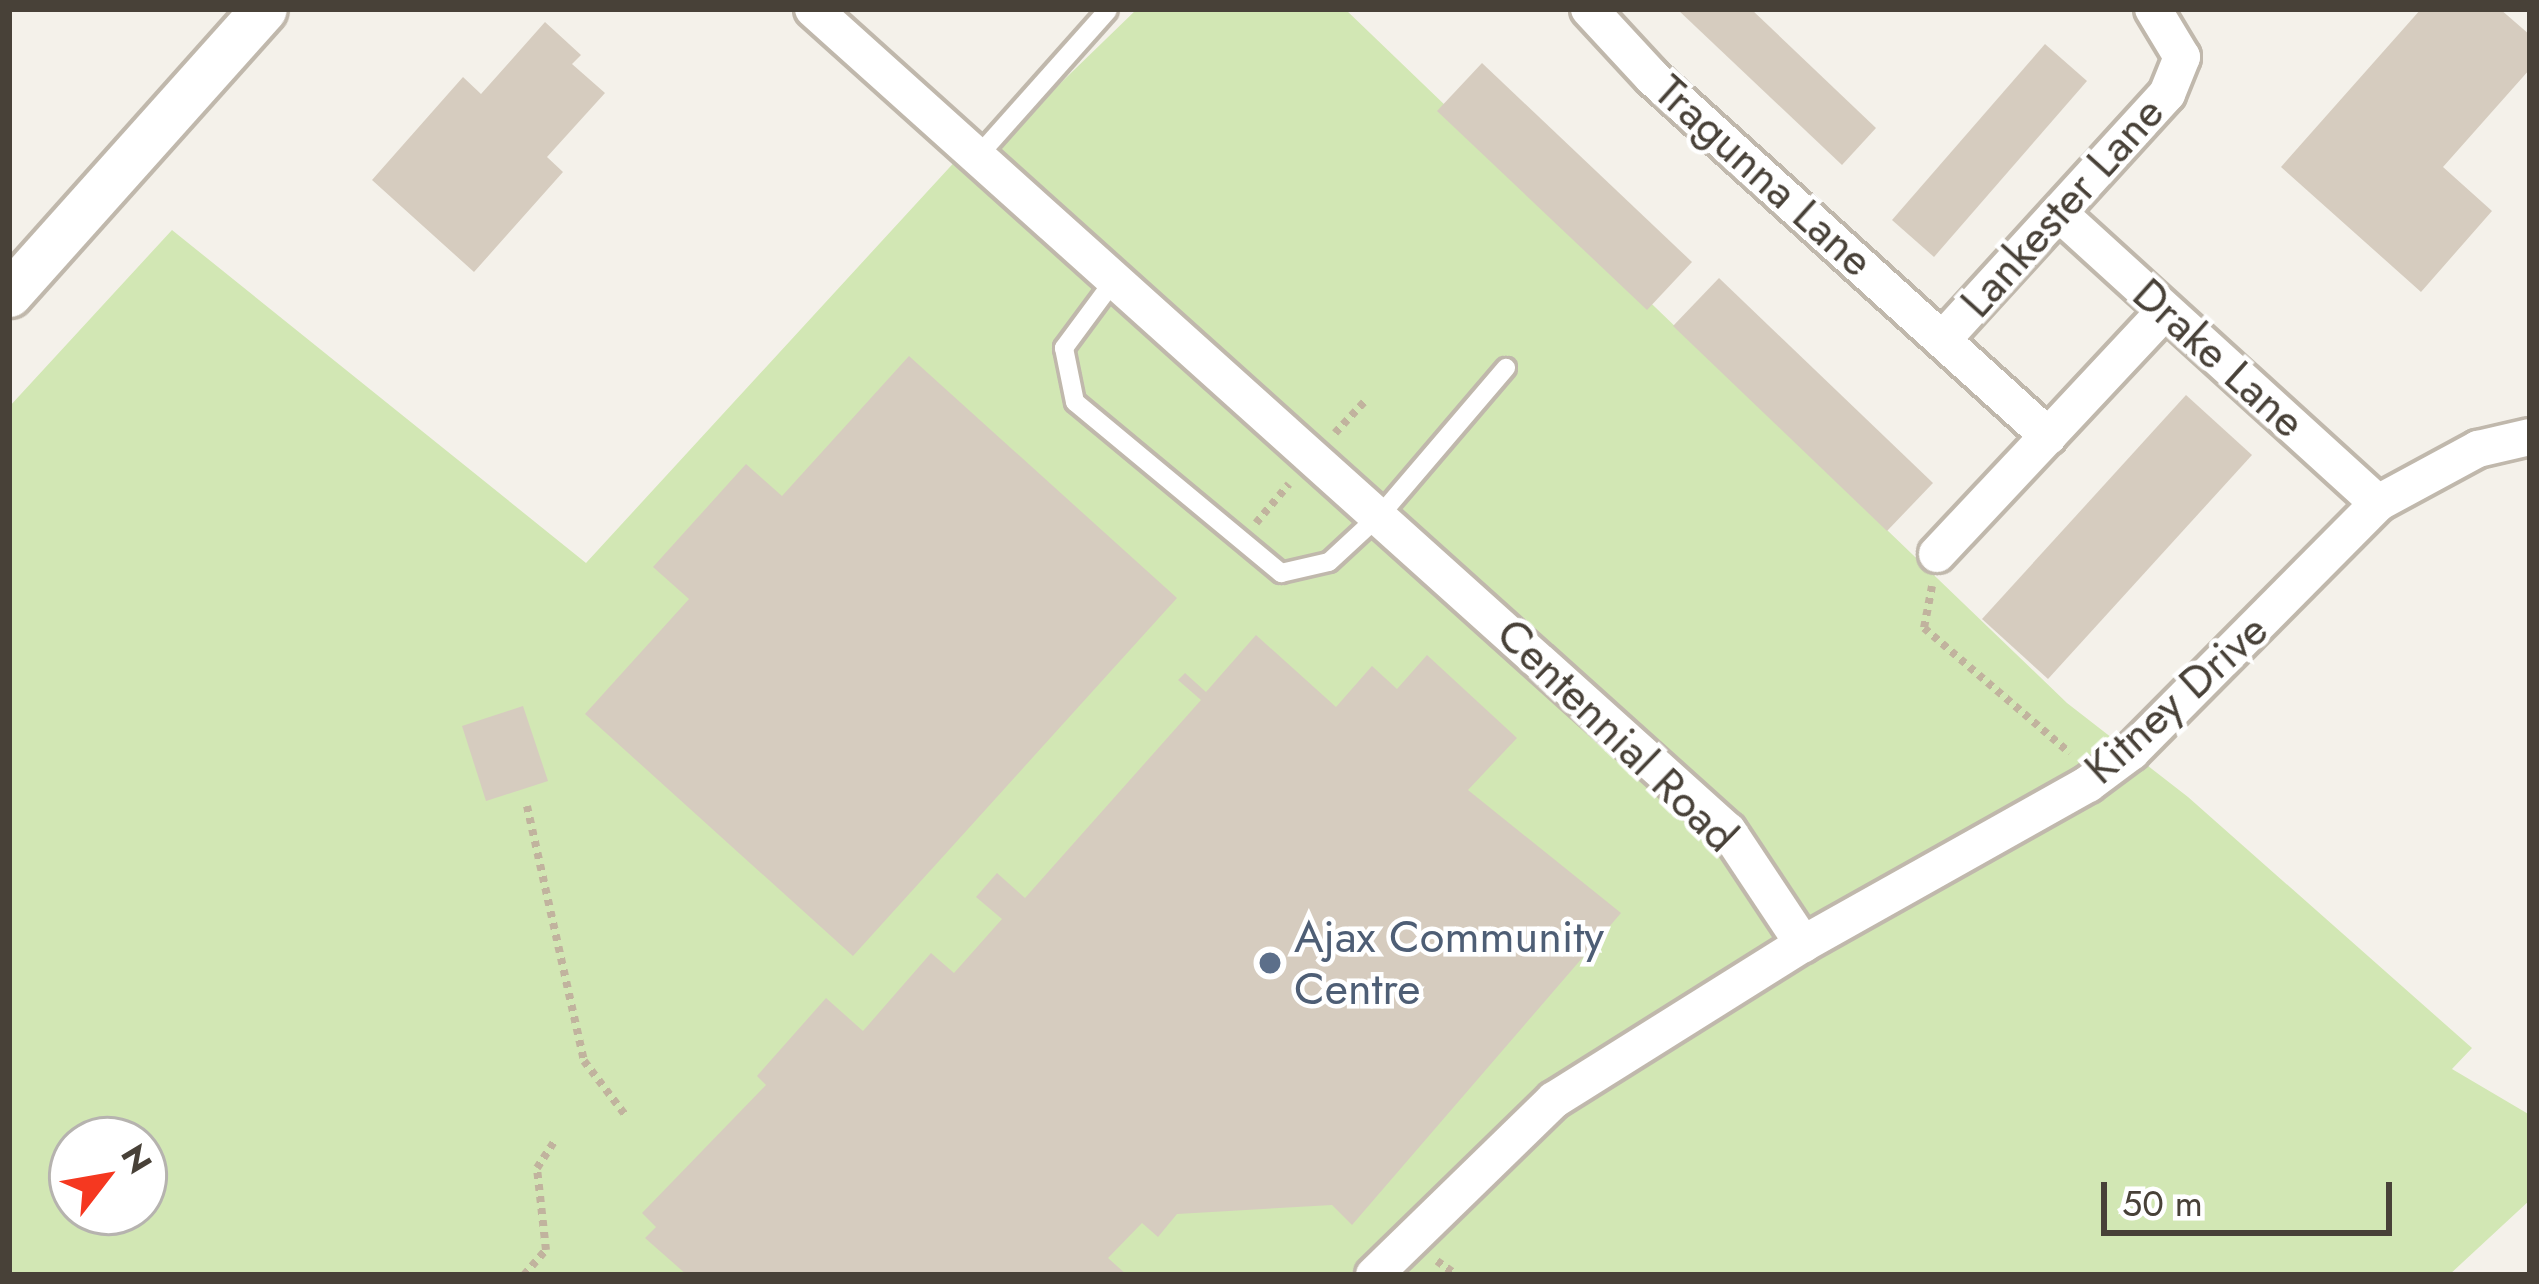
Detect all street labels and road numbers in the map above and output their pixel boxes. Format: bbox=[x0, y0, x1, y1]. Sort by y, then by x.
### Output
street label: Tragunna Lane bbox=[1644, 64, 1884, 288]
street label: Lankester Lane bbox=[1949, 86, 2175, 328]
street label: Drake Lane bbox=[2122, 267, 2316, 449]
street label: Kitney Drive bbox=[2073, 603, 2279, 795]
street label: Centennial Road bbox=[1486, 607, 1748, 863]

